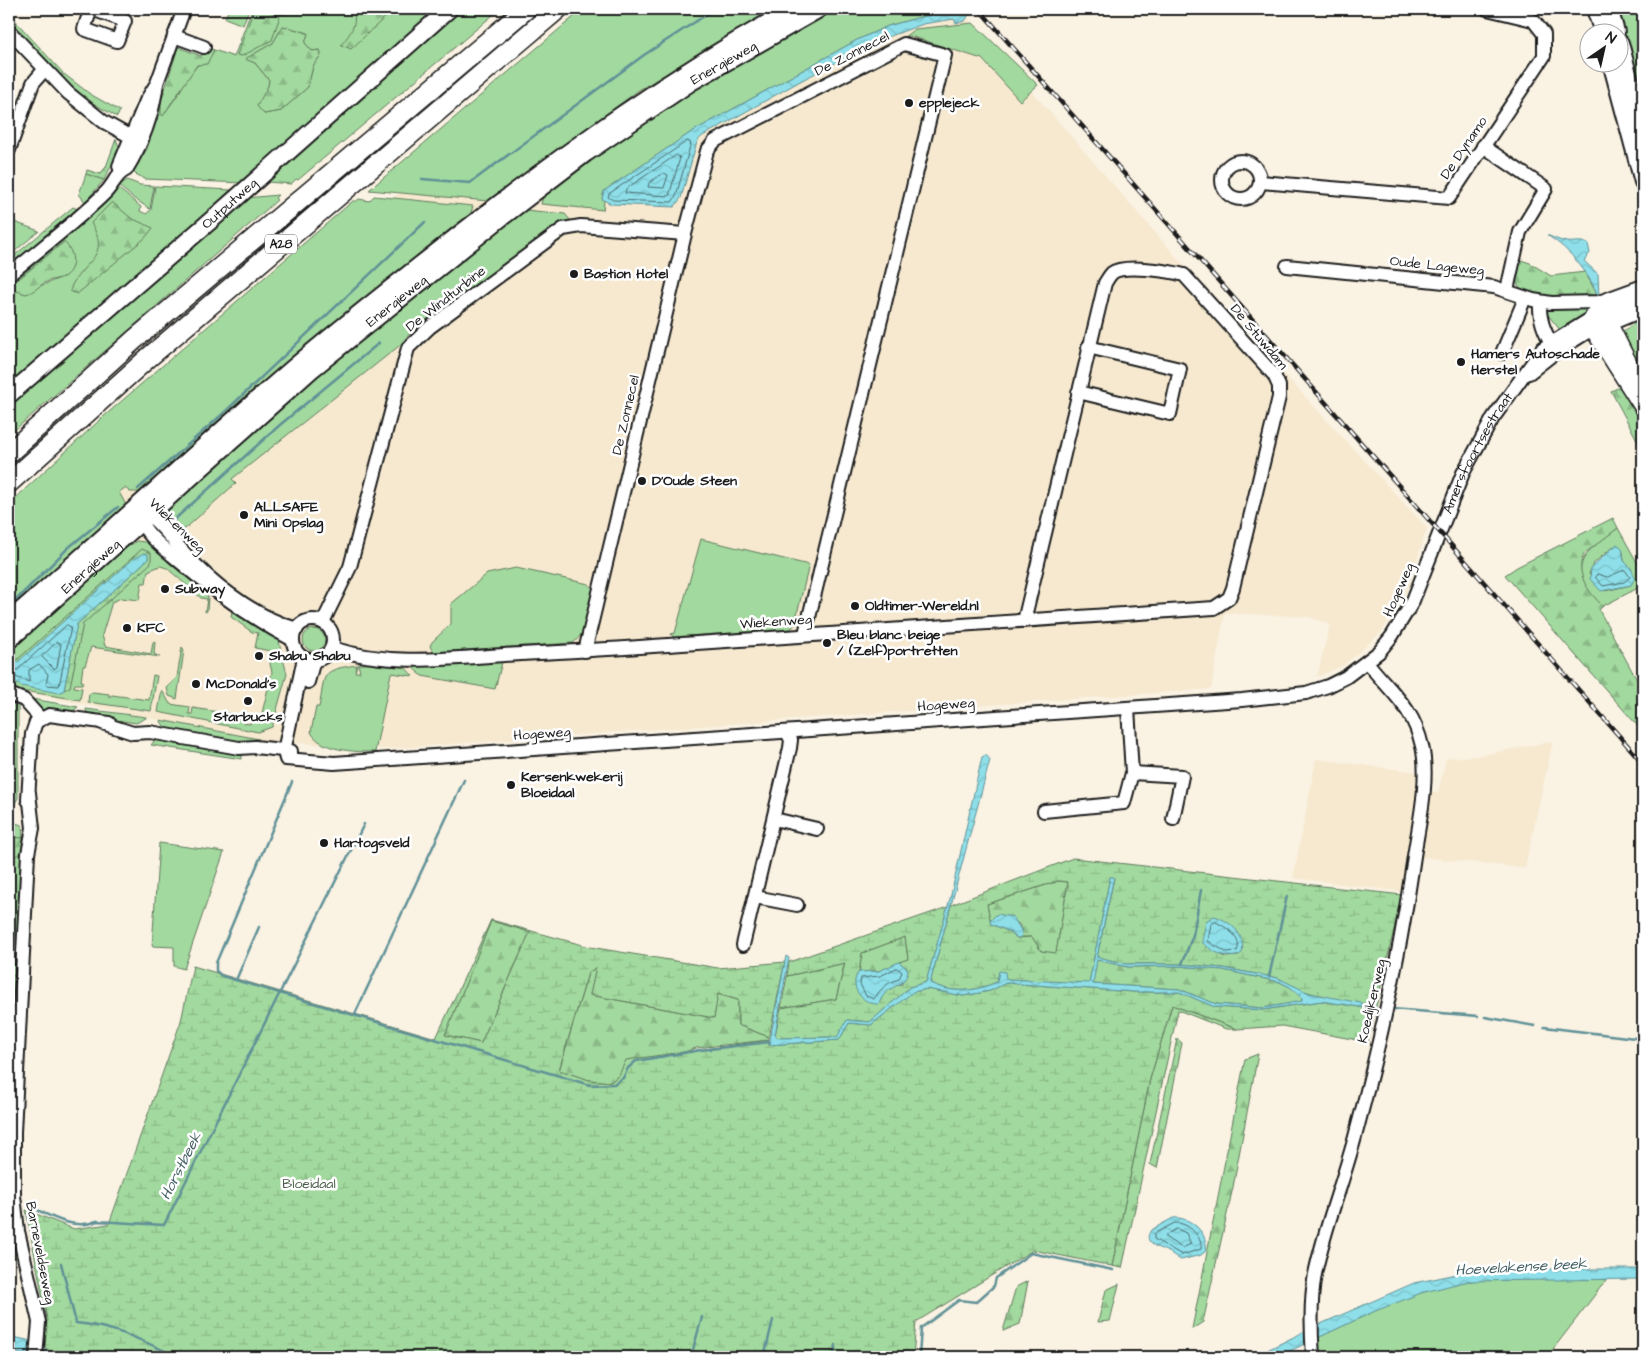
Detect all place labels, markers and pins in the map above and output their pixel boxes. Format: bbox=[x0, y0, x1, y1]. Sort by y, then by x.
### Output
place label: epplejeck bbox=[919, 93, 980, 113]
marker: epplejeck bbox=[903, 97, 915, 109]
place label: Bastion Hotel bbox=[584, 264, 669, 284]
marker: Bastion Hotel bbox=[568, 268, 580, 280]
place label: Hamers Autoschade Herstel bbox=[1471, 344, 1600, 380]
marker: Hamers Autoschade Herstel bbox=[1455, 356, 1467, 368]
place label: D'Oude Steen bbox=[652, 471, 737, 491]
marker: D'Oude Steen bbox=[636, 475, 648, 487]
place label: ALLSAFE Mini Opslag bbox=[254, 497, 324, 534]
marker: ALLSAFE Mini Opslag bbox=[238, 509, 250, 521]
place label: Subway bbox=[174, 579, 225, 599]
marker: Subway bbox=[159, 583, 171, 595]
place label: Oldtimer-Wereld.nl bbox=[865, 596, 979, 616]
marker: Oldtimer-Wereld.nl bbox=[849, 600, 861, 612]
place label: KFC bbox=[137, 618, 165, 638]
marker: KFC bbox=[121, 622, 133, 634]
place label: Bleu blanc beige / (Zelf)portretten bbox=[837, 625, 957, 661]
marker: Bleu blanc beige / (Zelf)portretten bbox=[821, 637, 833, 649]
place label: Shabu Shabu bbox=[268, 646, 351, 666]
marker: Shabu Shabu bbox=[253, 650, 265, 662]
place label: McDonald's bbox=[206, 674, 276, 694]
marker: McDonald's bbox=[190, 678, 202, 690]
marker: Starbucks bbox=[242, 695, 254, 707]
place label: Starbucks bbox=[213, 707, 282, 727]
place label: Kersenkwekerij Bloeidaal bbox=[521, 767, 623, 803]
marker: Kersenkwekerij Bloeidaal bbox=[505, 779, 517, 791]
place label: Hartogsveld bbox=[334, 833, 410, 854]
marker: Hartogsveld bbox=[318, 837, 330, 849]

